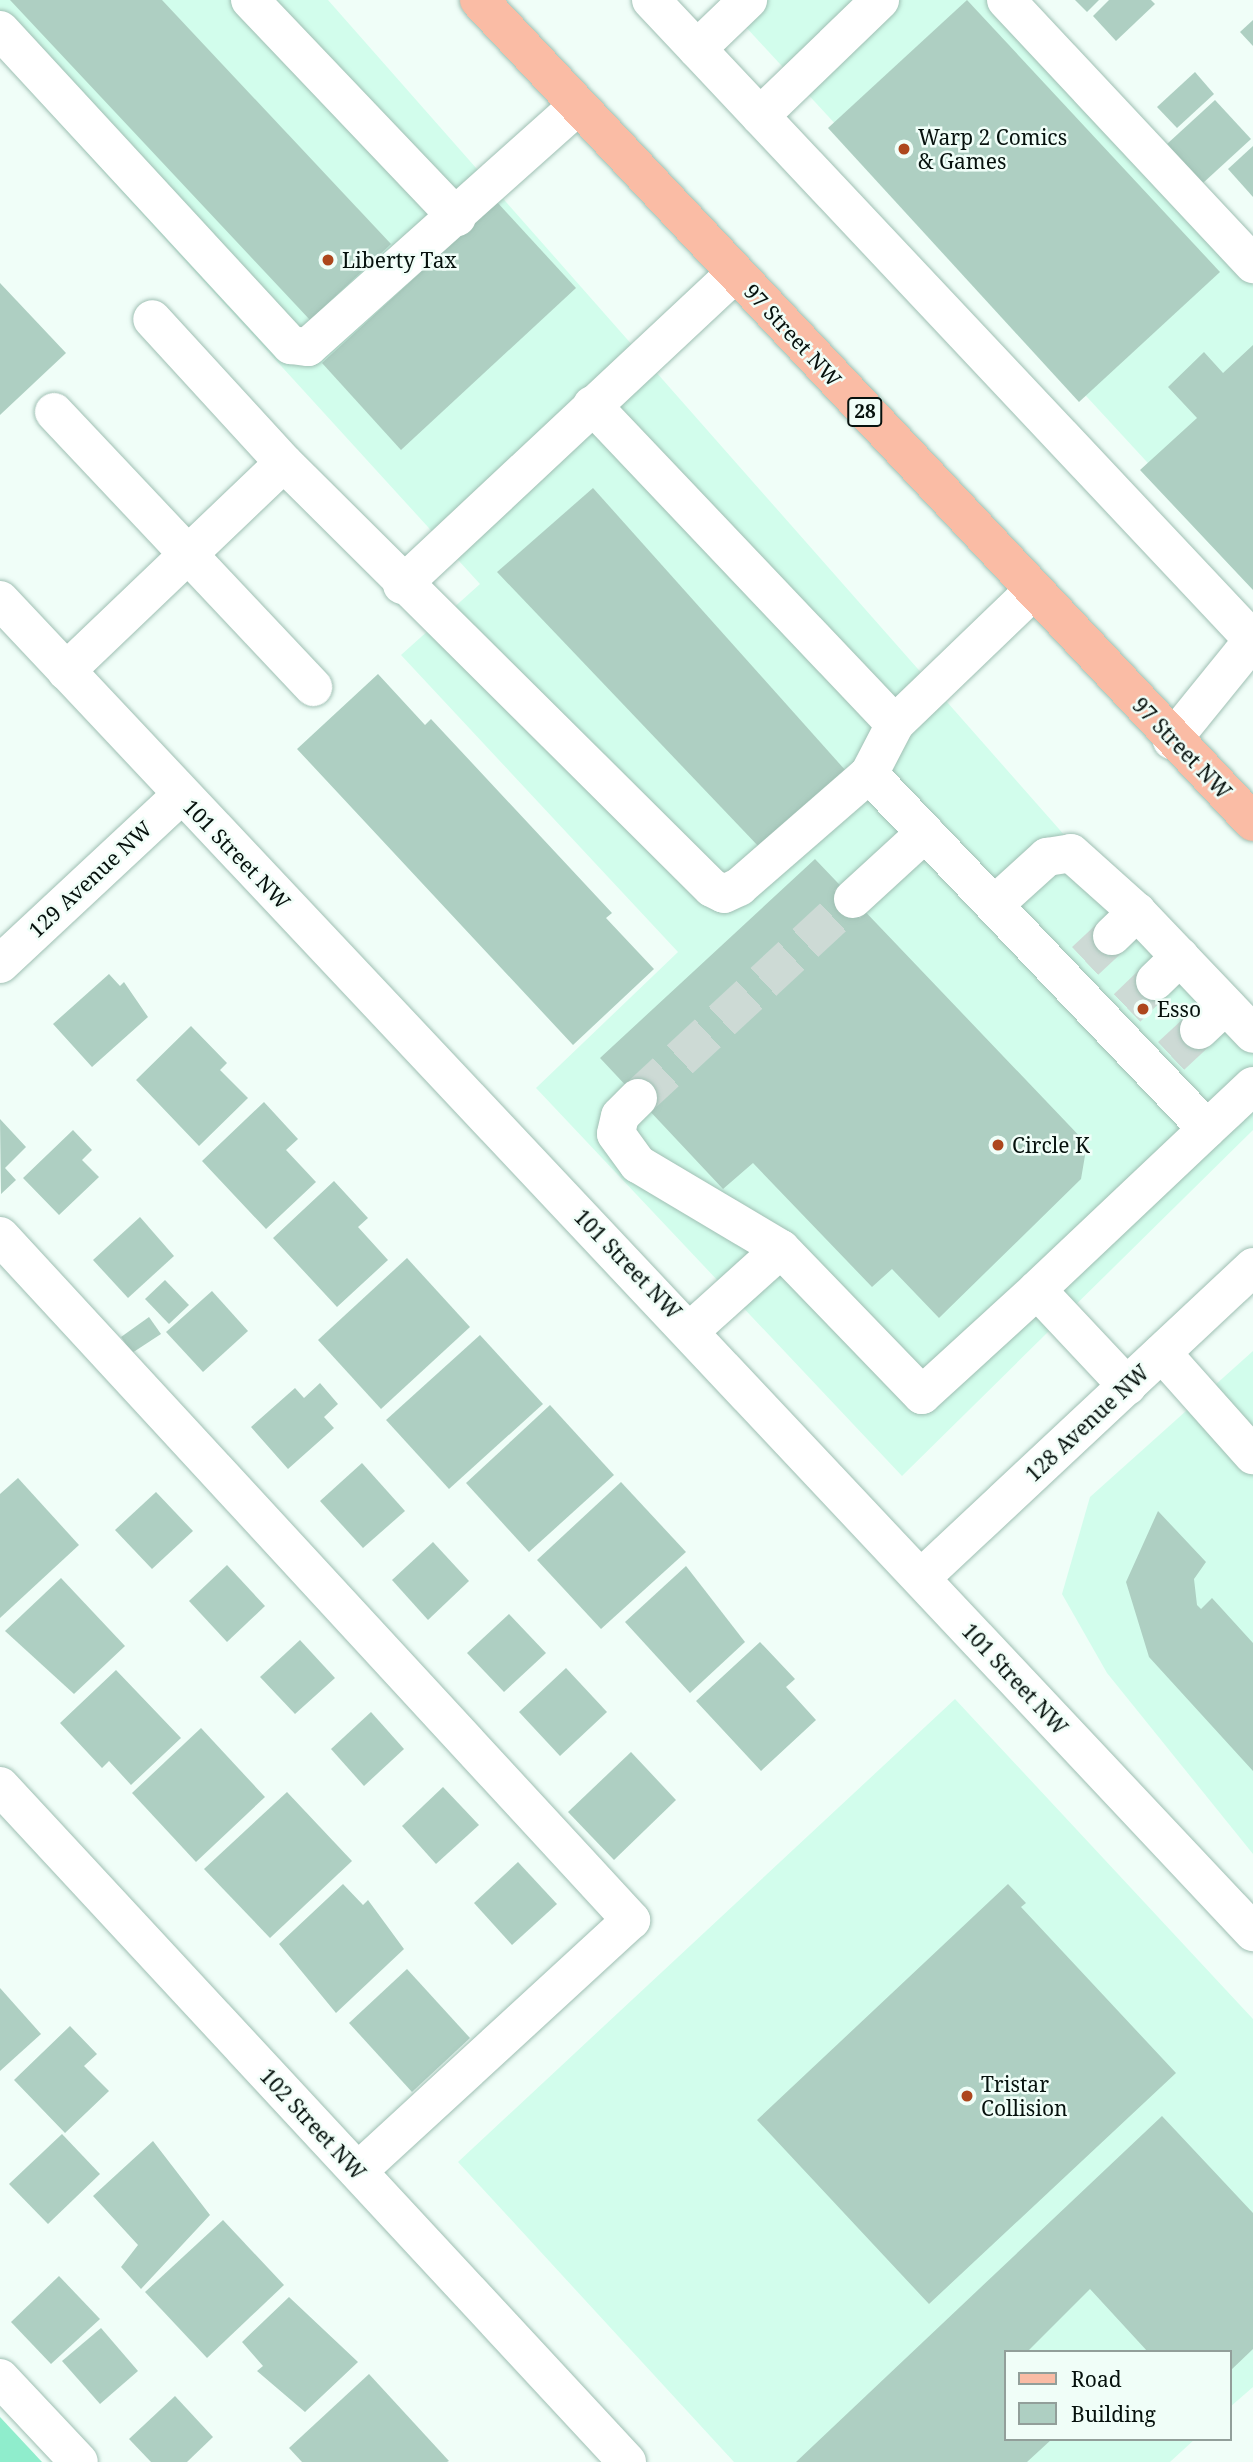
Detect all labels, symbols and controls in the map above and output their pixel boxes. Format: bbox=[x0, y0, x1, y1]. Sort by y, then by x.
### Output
place label: Warp 2 Comics & Games bbox=[918, 124, 1067, 174]
marker: Warp 2 Comics & Games bbox=[896, 141, 912, 157]
place label: Liberty Tax bbox=[342, 247, 457, 273]
marker: Liberty Tax bbox=[320, 252, 336, 268]
street label: 97 Street NW bbox=[739, 279, 847, 391]
road number: 28 bbox=[846, 396, 884, 428]
street label: 97 Street NW bbox=[1127, 692, 1237, 804]
street label: 101 Street NW bbox=[178, 794, 296, 914]
street label: 129 Avenue NW bbox=[23, 815, 157, 943]
place label: Esso bbox=[1157, 996, 1201, 1022]
marker: Esso bbox=[1135, 1001, 1151, 1017]
place label: Circle K bbox=[1012, 1132, 1090, 1158]
marker: Circle K bbox=[990, 1137, 1006, 1153]
street label: 101 Street NW bbox=[569, 1204, 687, 1324]
street label: 128 Avenue NW bbox=[1020, 1359, 1154, 1487]
street label: 101 Street NW bbox=[957, 1618, 1073, 1740]
street label: 102 Street NW bbox=[255, 2063, 371, 2185]
place label: Tristar Collision bbox=[981, 2071, 1068, 2121]
marker: Tristar Collision bbox=[959, 2088, 975, 2104]
legend bbox=[1004, 2350, 1232, 2441]
text: Road bbox=[1071, 2365, 1122, 2393]
text: Building bbox=[1071, 2400, 1156, 2428]

